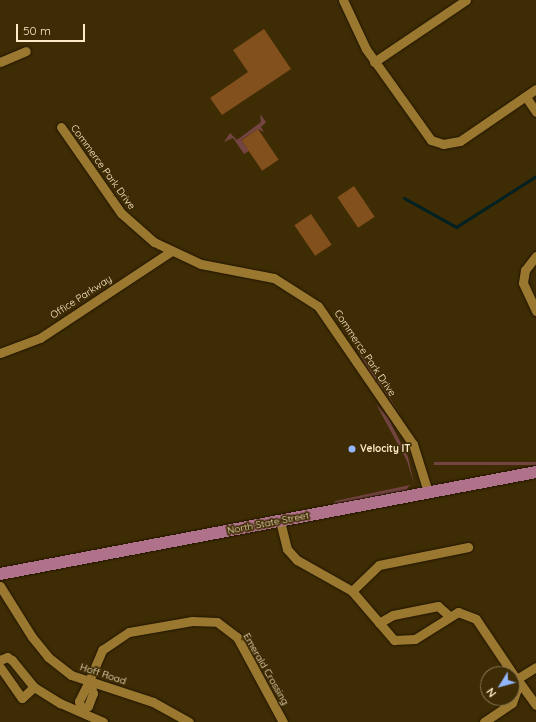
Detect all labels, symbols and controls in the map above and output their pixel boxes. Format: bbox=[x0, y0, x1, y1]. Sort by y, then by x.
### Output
scale bar bbox=[18, 16, 87, 42]
text: 50 m bbox=[23, 23, 51, 38]
street label: Commerce Park Drive bbox=[68, 122, 138, 212]
street label: Office Parkway bbox=[48, 273, 114, 321]
street label: Commerce Park Drive bbox=[332, 308, 398, 398]
place label: Velocity IT bbox=[360, 443, 411, 455]
marker: Velocity IT bbox=[347, 444, 357, 454]
street label: North State Street bbox=[226, 509, 310, 537]
street label: Emerald Crossing bbox=[241, 631, 291, 707]
street label: Hoff Road bbox=[78, 661, 128, 687]
north arrow bbox=[480, 666, 520, 706]
text: N bbox=[483, 685, 499, 700]

